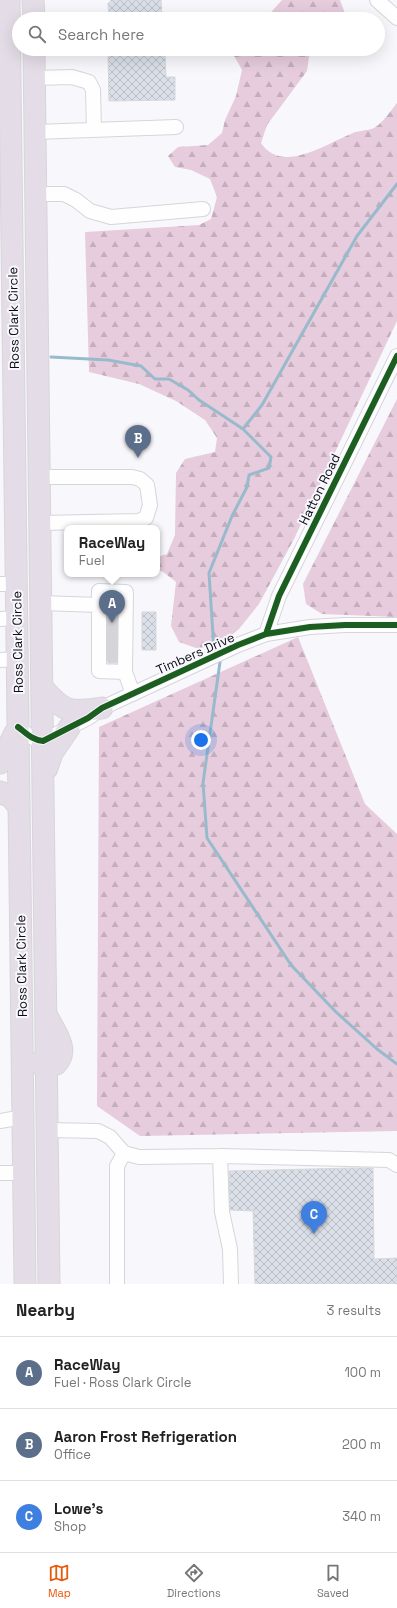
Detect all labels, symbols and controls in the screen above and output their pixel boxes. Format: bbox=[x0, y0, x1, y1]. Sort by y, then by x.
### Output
search box bbox=[12, 12, 385, 56]
icon: search bbox=[26, 23, 48, 45]
text: Search here bbox=[58, 25, 144, 44]
street label: Ross Clark Circle bbox=[4, 267, 23, 369]
pin: B bbox=[125, 425, 151, 458]
street label: Hatton Road bbox=[295, 451, 344, 528]
popup bbox=[64, 525, 160, 577]
text: RaceWay bbox=[79, 533, 145, 552]
text: Fuel bbox=[79, 552, 105, 569]
pin: A bbox=[99, 590, 125, 623]
street label: Ross Clark Circle bbox=[8, 591, 27, 693]
street label: Timbers Drive bbox=[153, 629, 237, 678]
your location bbox=[191, 730, 211, 750]
street label: Ross Clark Circle bbox=[12, 915, 31, 1017]
pin: C bbox=[301, 1201, 327, 1234]
text: Nearby bbox=[16, 1299, 75, 1321]
text: 3 results bbox=[327, 1302, 381, 1319]
text: RaceWay bbox=[54, 1355, 121, 1374]
text: A bbox=[25, 1364, 33, 1381]
text: 100 m bbox=[344, 1364, 381, 1381]
text: Fuel · Ross Clark Circle bbox=[54, 1374, 191, 1391]
text: Aaron Frost Refrigeration bbox=[54, 1427, 237, 1446]
text: B bbox=[25, 1436, 33, 1453]
text: 200 m bbox=[342, 1436, 381, 1453]
text: Office bbox=[54, 1446, 91, 1463]
text: Lowe's bbox=[54, 1499, 103, 1518]
text: C bbox=[25, 1508, 33, 1525]
text: 340 m bbox=[342, 1508, 381, 1525]
text: Shop bbox=[54, 1518, 86, 1535]
tab: Map bbox=[48, 1562, 71, 1600]
tab: Directions bbox=[167, 1562, 221, 1600]
tab: Saved bbox=[317, 1562, 349, 1600]

